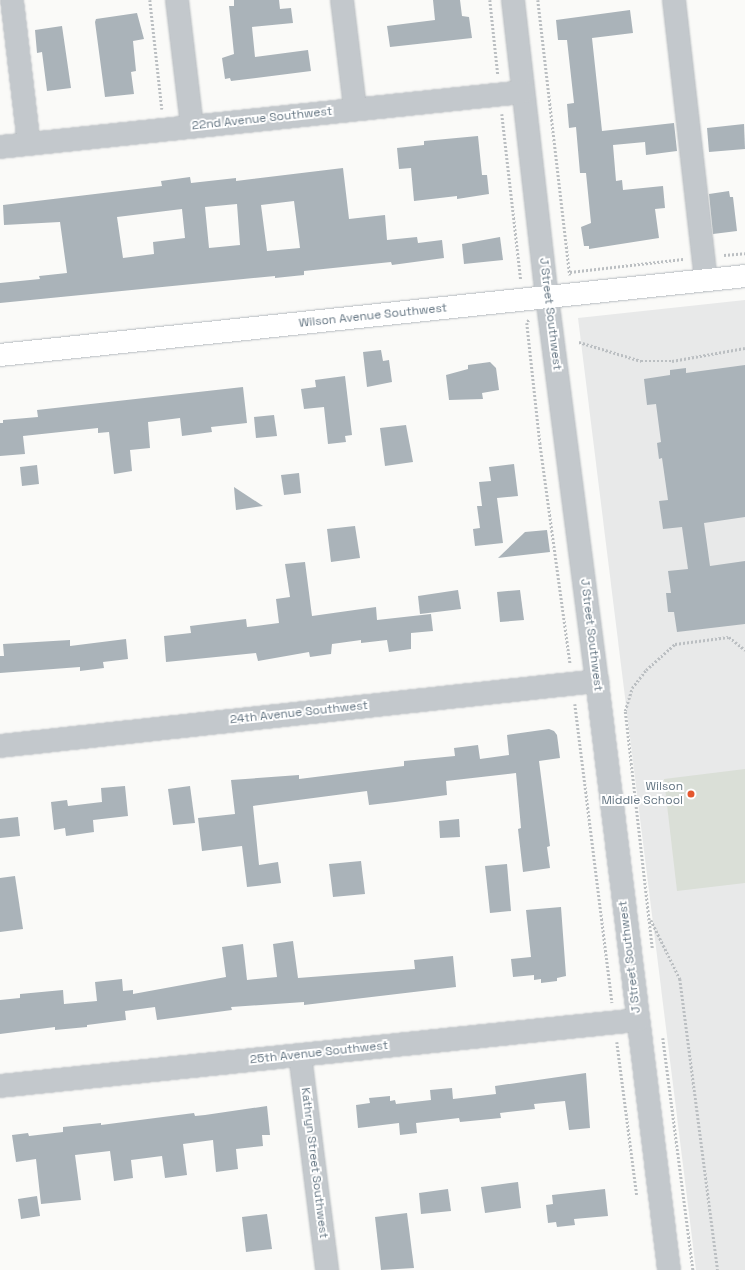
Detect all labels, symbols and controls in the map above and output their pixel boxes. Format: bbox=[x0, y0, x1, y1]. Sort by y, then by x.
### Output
street label: 22nd Avenue Southwest bbox=[191, 104, 333, 134]
street label: J Street Southwest bbox=[536, 257, 564, 371]
street label: Wilson Avenue Southwest bbox=[298, 301, 448, 331]
street label: J Street Southwest bbox=[577, 578, 605, 692]
street label: 24th Avenue Southwest bbox=[229, 699, 369, 727]
place label: Wilson Middle School bbox=[601, 780, 683, 808]
marker: Wilson Middle School bbox=[686, 789, 696, 799]
street label: J Street Southwest bbox=[616, 900, 644, 1014]
street label: 25th Avenue Southwest bbox=[249, 1039, 389, 1067]
street label: Kathryn Street Southwest bbox=[298, 1087, 330, 1239]

